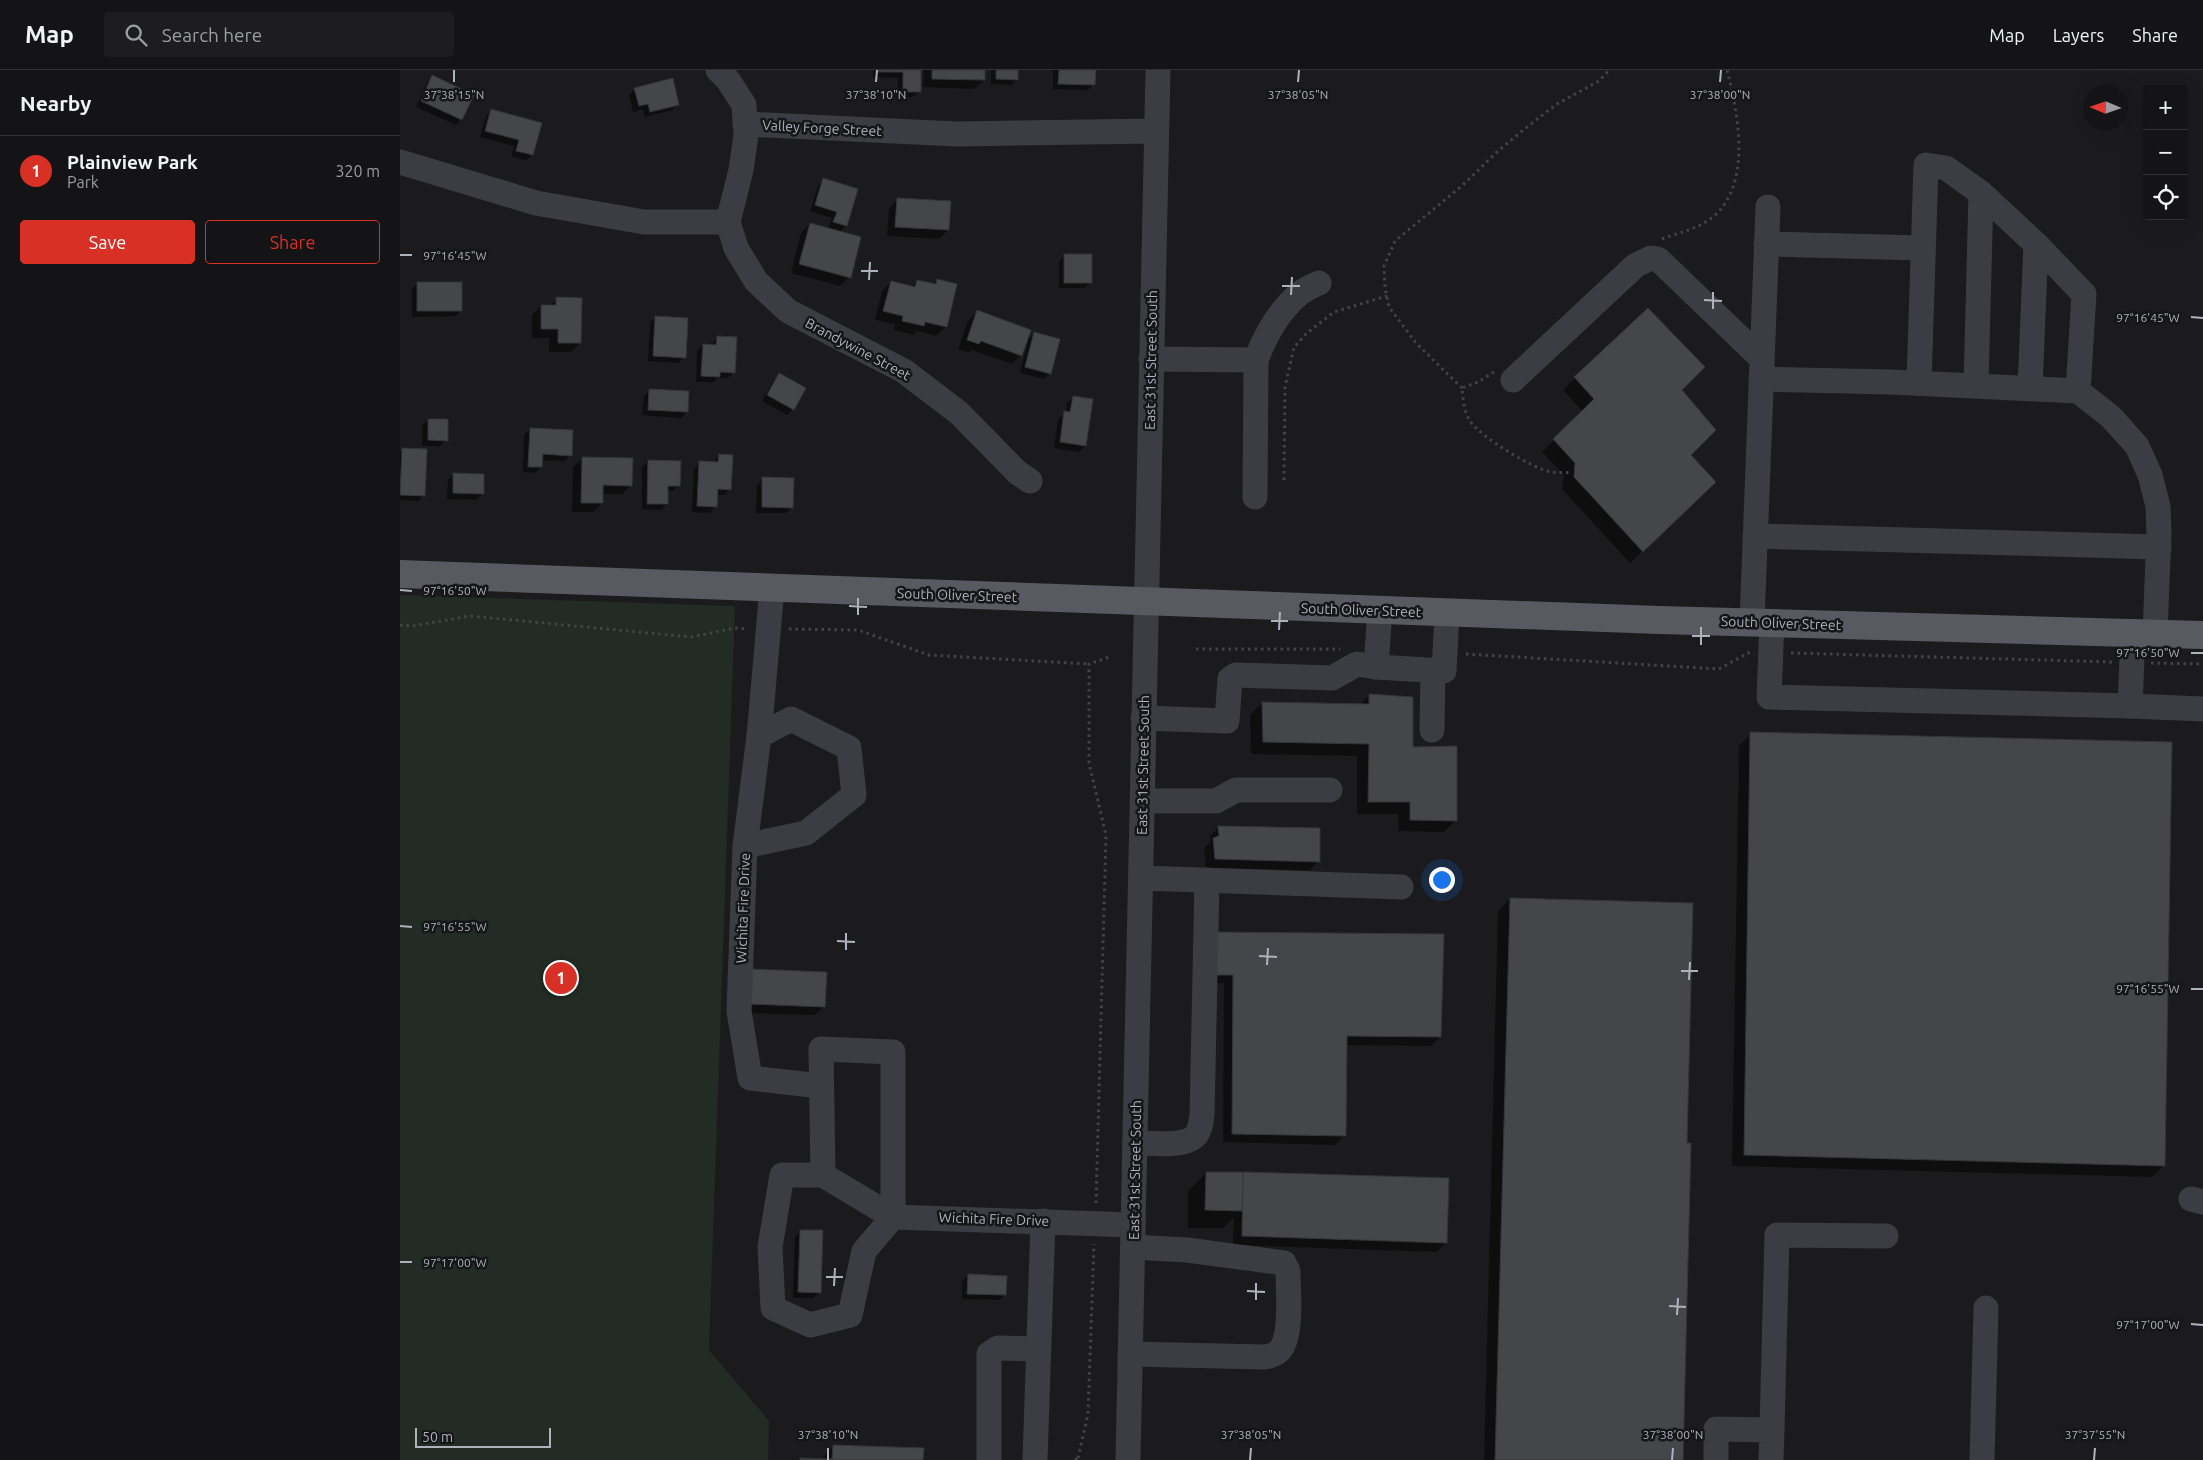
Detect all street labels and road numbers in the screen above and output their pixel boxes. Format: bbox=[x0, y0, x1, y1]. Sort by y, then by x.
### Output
street label: Valley Forge Street bbox=[762, 117, 883, 139]
street label: East 31st Street South bbox=[1142, 290, 1160, 430]
street label: Brandywine Street bbox=[803, 315, 914, 384]
street label: South Oliver Street bbox=[897, 585, 1018, 605]
street label: South Oliver Street bbox=[1301, 600, 1422, 620]
street label: South Oliver Street bbox=[1721, 613, 1842, 633]
street label: East 31st Street South bbox=[1134, 695, 1152, 835]
street label: Wichita Fire Drive bbox=[733, 852, 753, 964]
street label: East 31st Street South bbox=[1126, 1100, 1144, 1240]
street label: Wichita Fire Drive bbox=[938, 1209, 1050, 1229]

